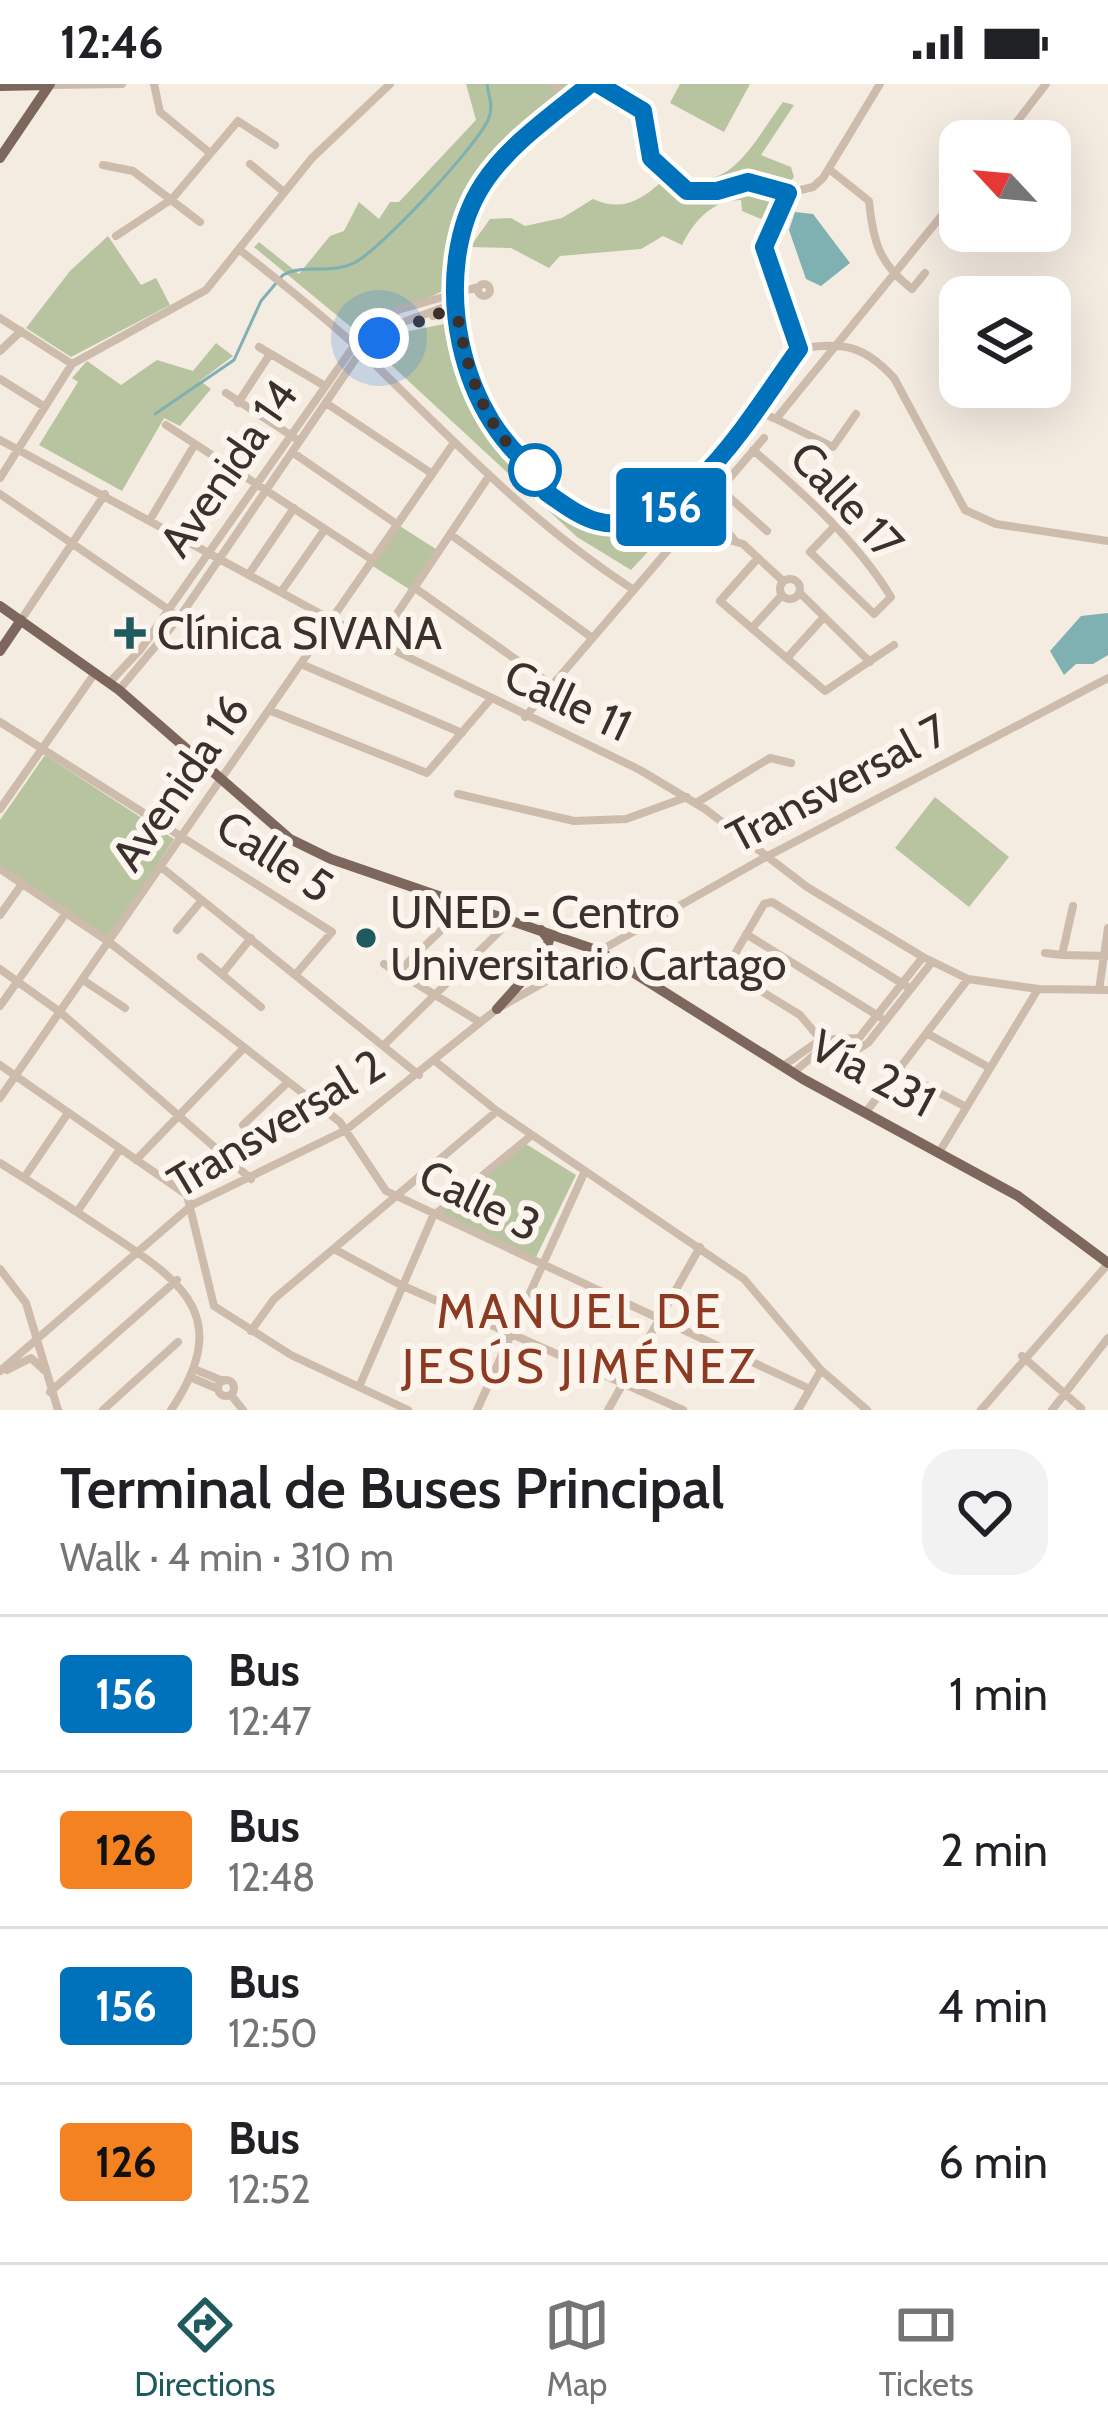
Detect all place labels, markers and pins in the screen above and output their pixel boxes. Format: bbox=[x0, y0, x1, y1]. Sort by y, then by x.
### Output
unlabelled marker bbox=[510, 445, 560, 495]
place label: Clínica SIVANA bbox=[157, 606, 442, 660]
marker: Clínica SIVANA bbox=[114, 617, 146, 649]
place label: UNED - Centro Universitario Cartago bbox=[390, 885, 787, 991]
marker: UNED - Centro Universitario Cartago bbox=[353, 925, 379, 951]

